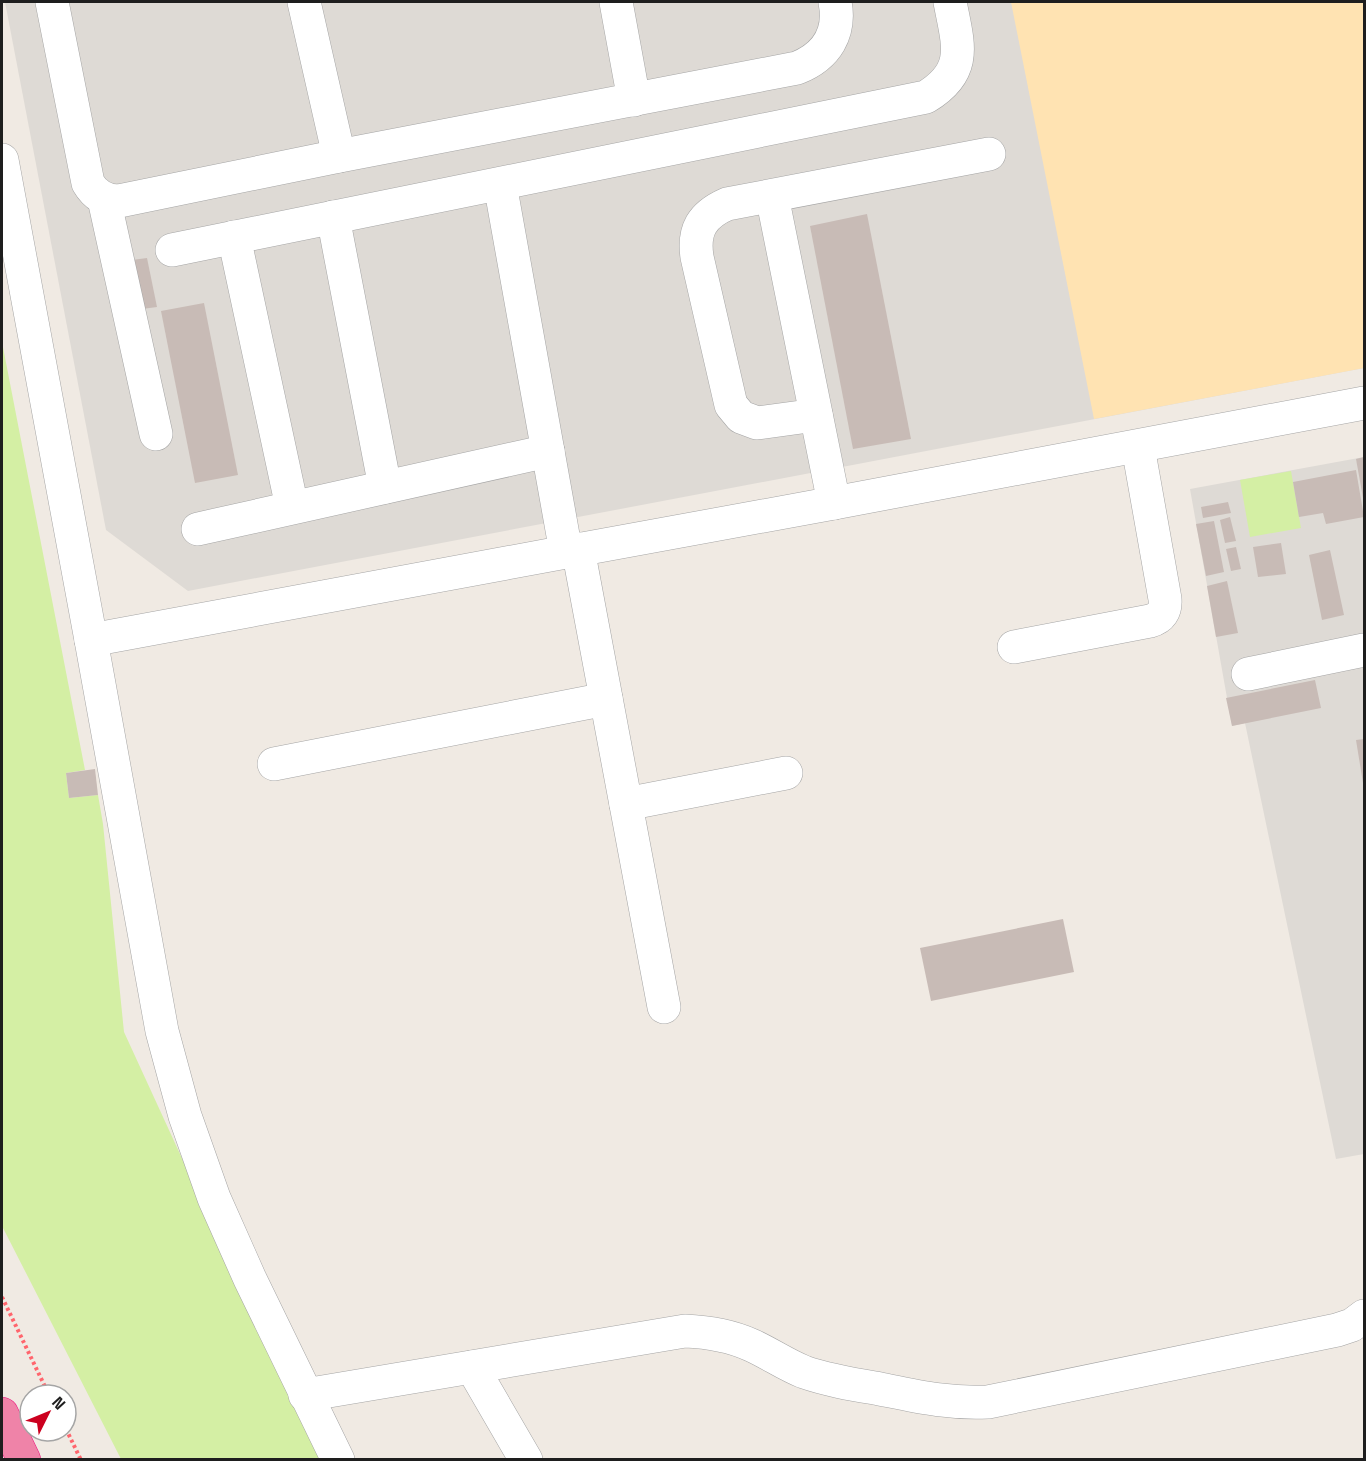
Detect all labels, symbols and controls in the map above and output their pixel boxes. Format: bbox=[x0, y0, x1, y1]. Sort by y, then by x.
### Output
north arrow bbox=[18, 1383, 78, 1443]
text: N bbox=[47, 1392, 70, 1414]

